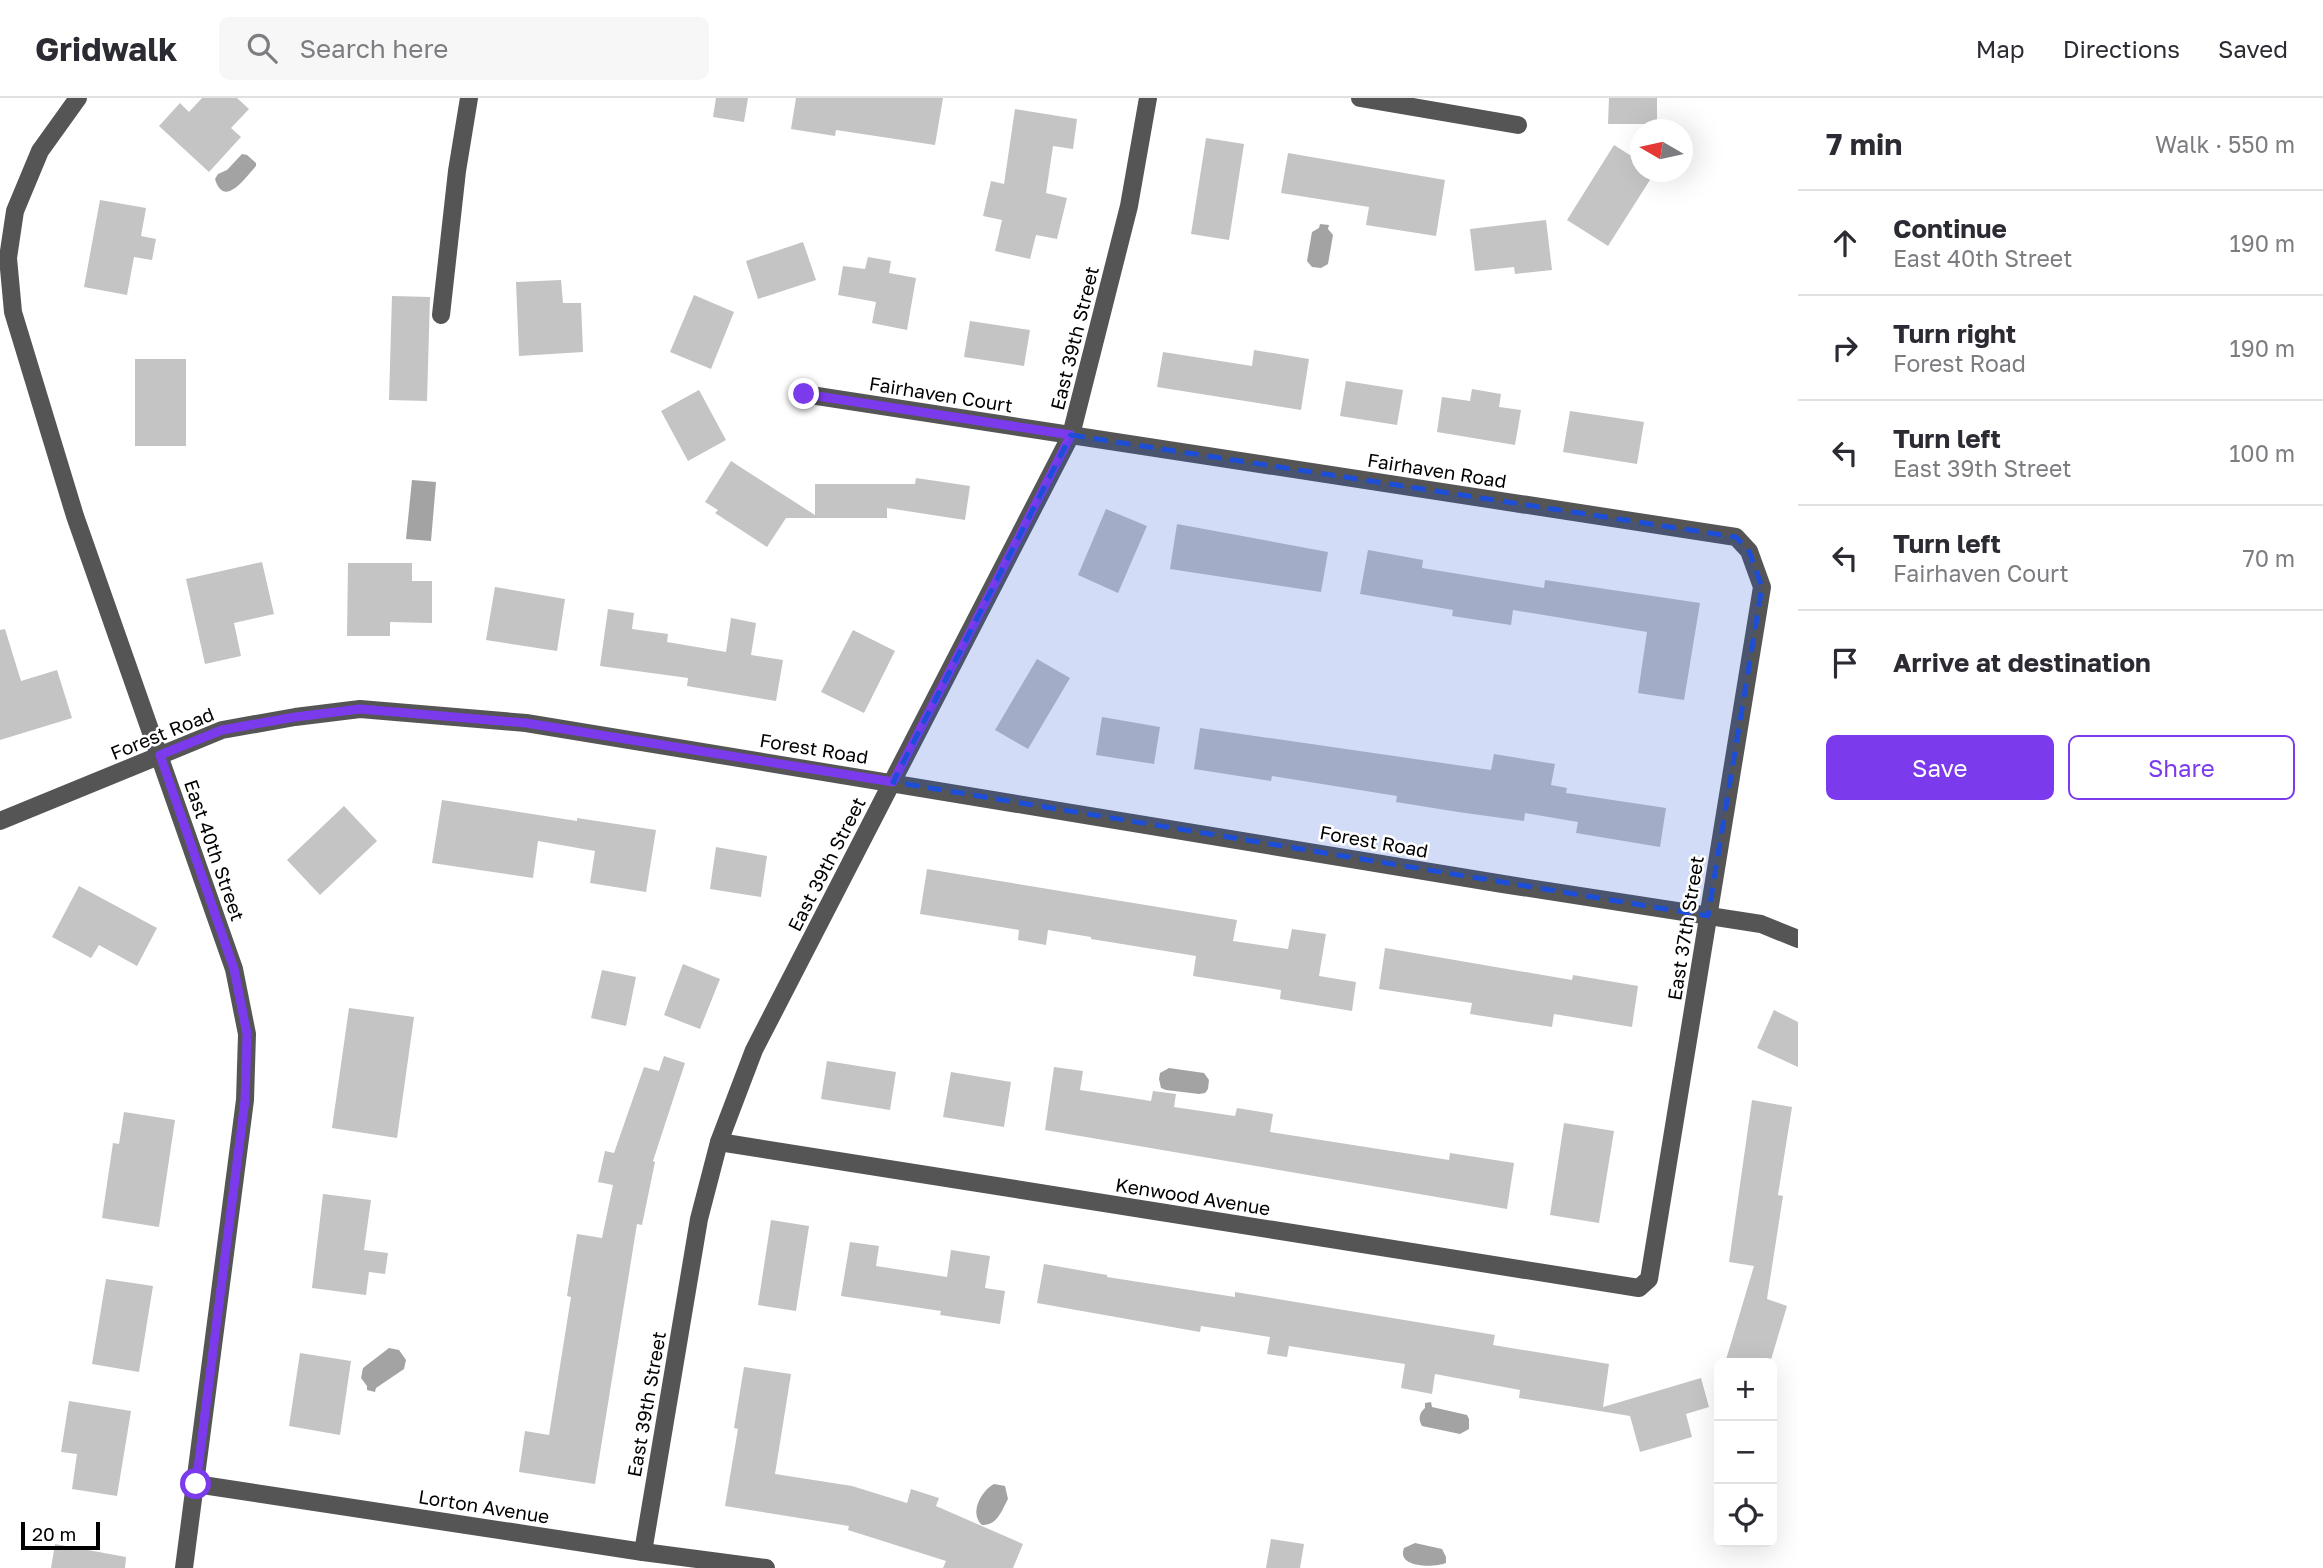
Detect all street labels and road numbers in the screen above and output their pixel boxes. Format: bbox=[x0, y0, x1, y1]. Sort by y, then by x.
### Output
street label: East 39th Street bbox=[1045, 264, 1103, 412]
street label: Fairhaven Court bbox=[868, 371, 1014, 417]
street label: Fairhaven Road bbox=[1366, 448, 1508, 492]
street label: Forest Road bbox=[107, 702, 217, 764]
street label: Forest Road bbox=[758, 728, 870, 768]
street label: East 40th Street bbox=[180, 776, 250, 924]
street label: East 39th Street bbox=[782, 793, 870, 935]
street label: Forest Road bbox=[1318, 820, 1430, 862]
street label: East 37th Street bbox=[1662, 854, 1708, 1002]
street label: Kenwood Avenue bbox=[1114, 1172, 1272, 1220]
street label: East 39th Street bbox=[622, 1329, 670, 1479]
street label: Lorton Avenue bbox=[417, 1484, 551, 1528]

